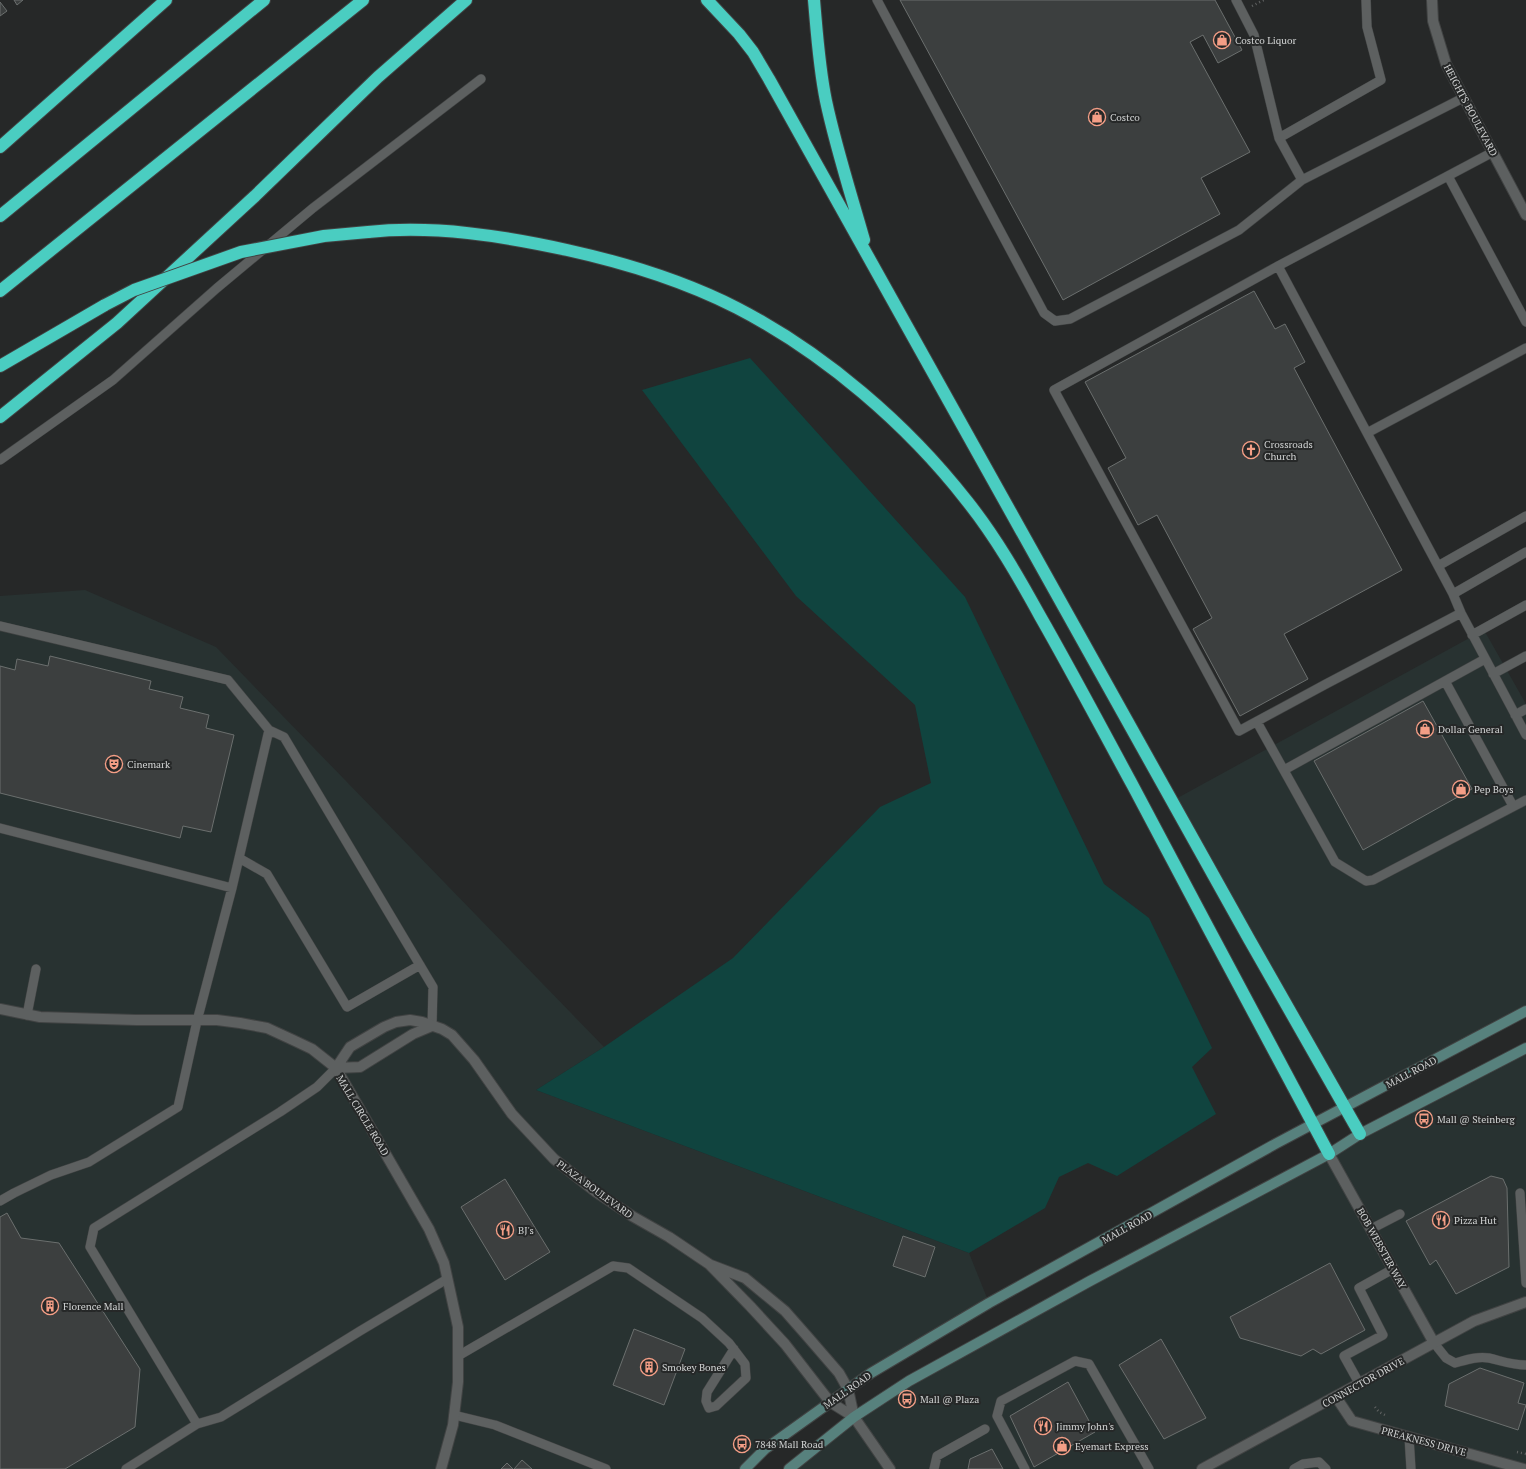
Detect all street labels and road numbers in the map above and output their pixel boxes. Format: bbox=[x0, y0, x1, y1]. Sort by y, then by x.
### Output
street label: HEIGHTS BOULEVARD bbox=[1441, 62, 1500, 159]
street label: MALL ROAD bbox=[1384, 1054, 1439, 1091]
street label: MALL CIRCLE ROAD bbox=[333, 1073, 392, 1158]
street label: PLAZA BOULEVARD bbox=[554, 1157, 635, 1221]
street label: BOB WEBSTER WAY bbox=[1354, 1206, 1409, 1291]
street label: MALL ROAD bbox=[1100, 1208, 1155, 1247]
street label: CONNECTOR DRIVE bbox=[1320, 1354, 1407, 1410]
street label: MALL ROAD bbox=[821, 1369, 874, 1412]
street label: PREAKNESS DRIVE bbox=[1380, 1424, 1468, 1459]

